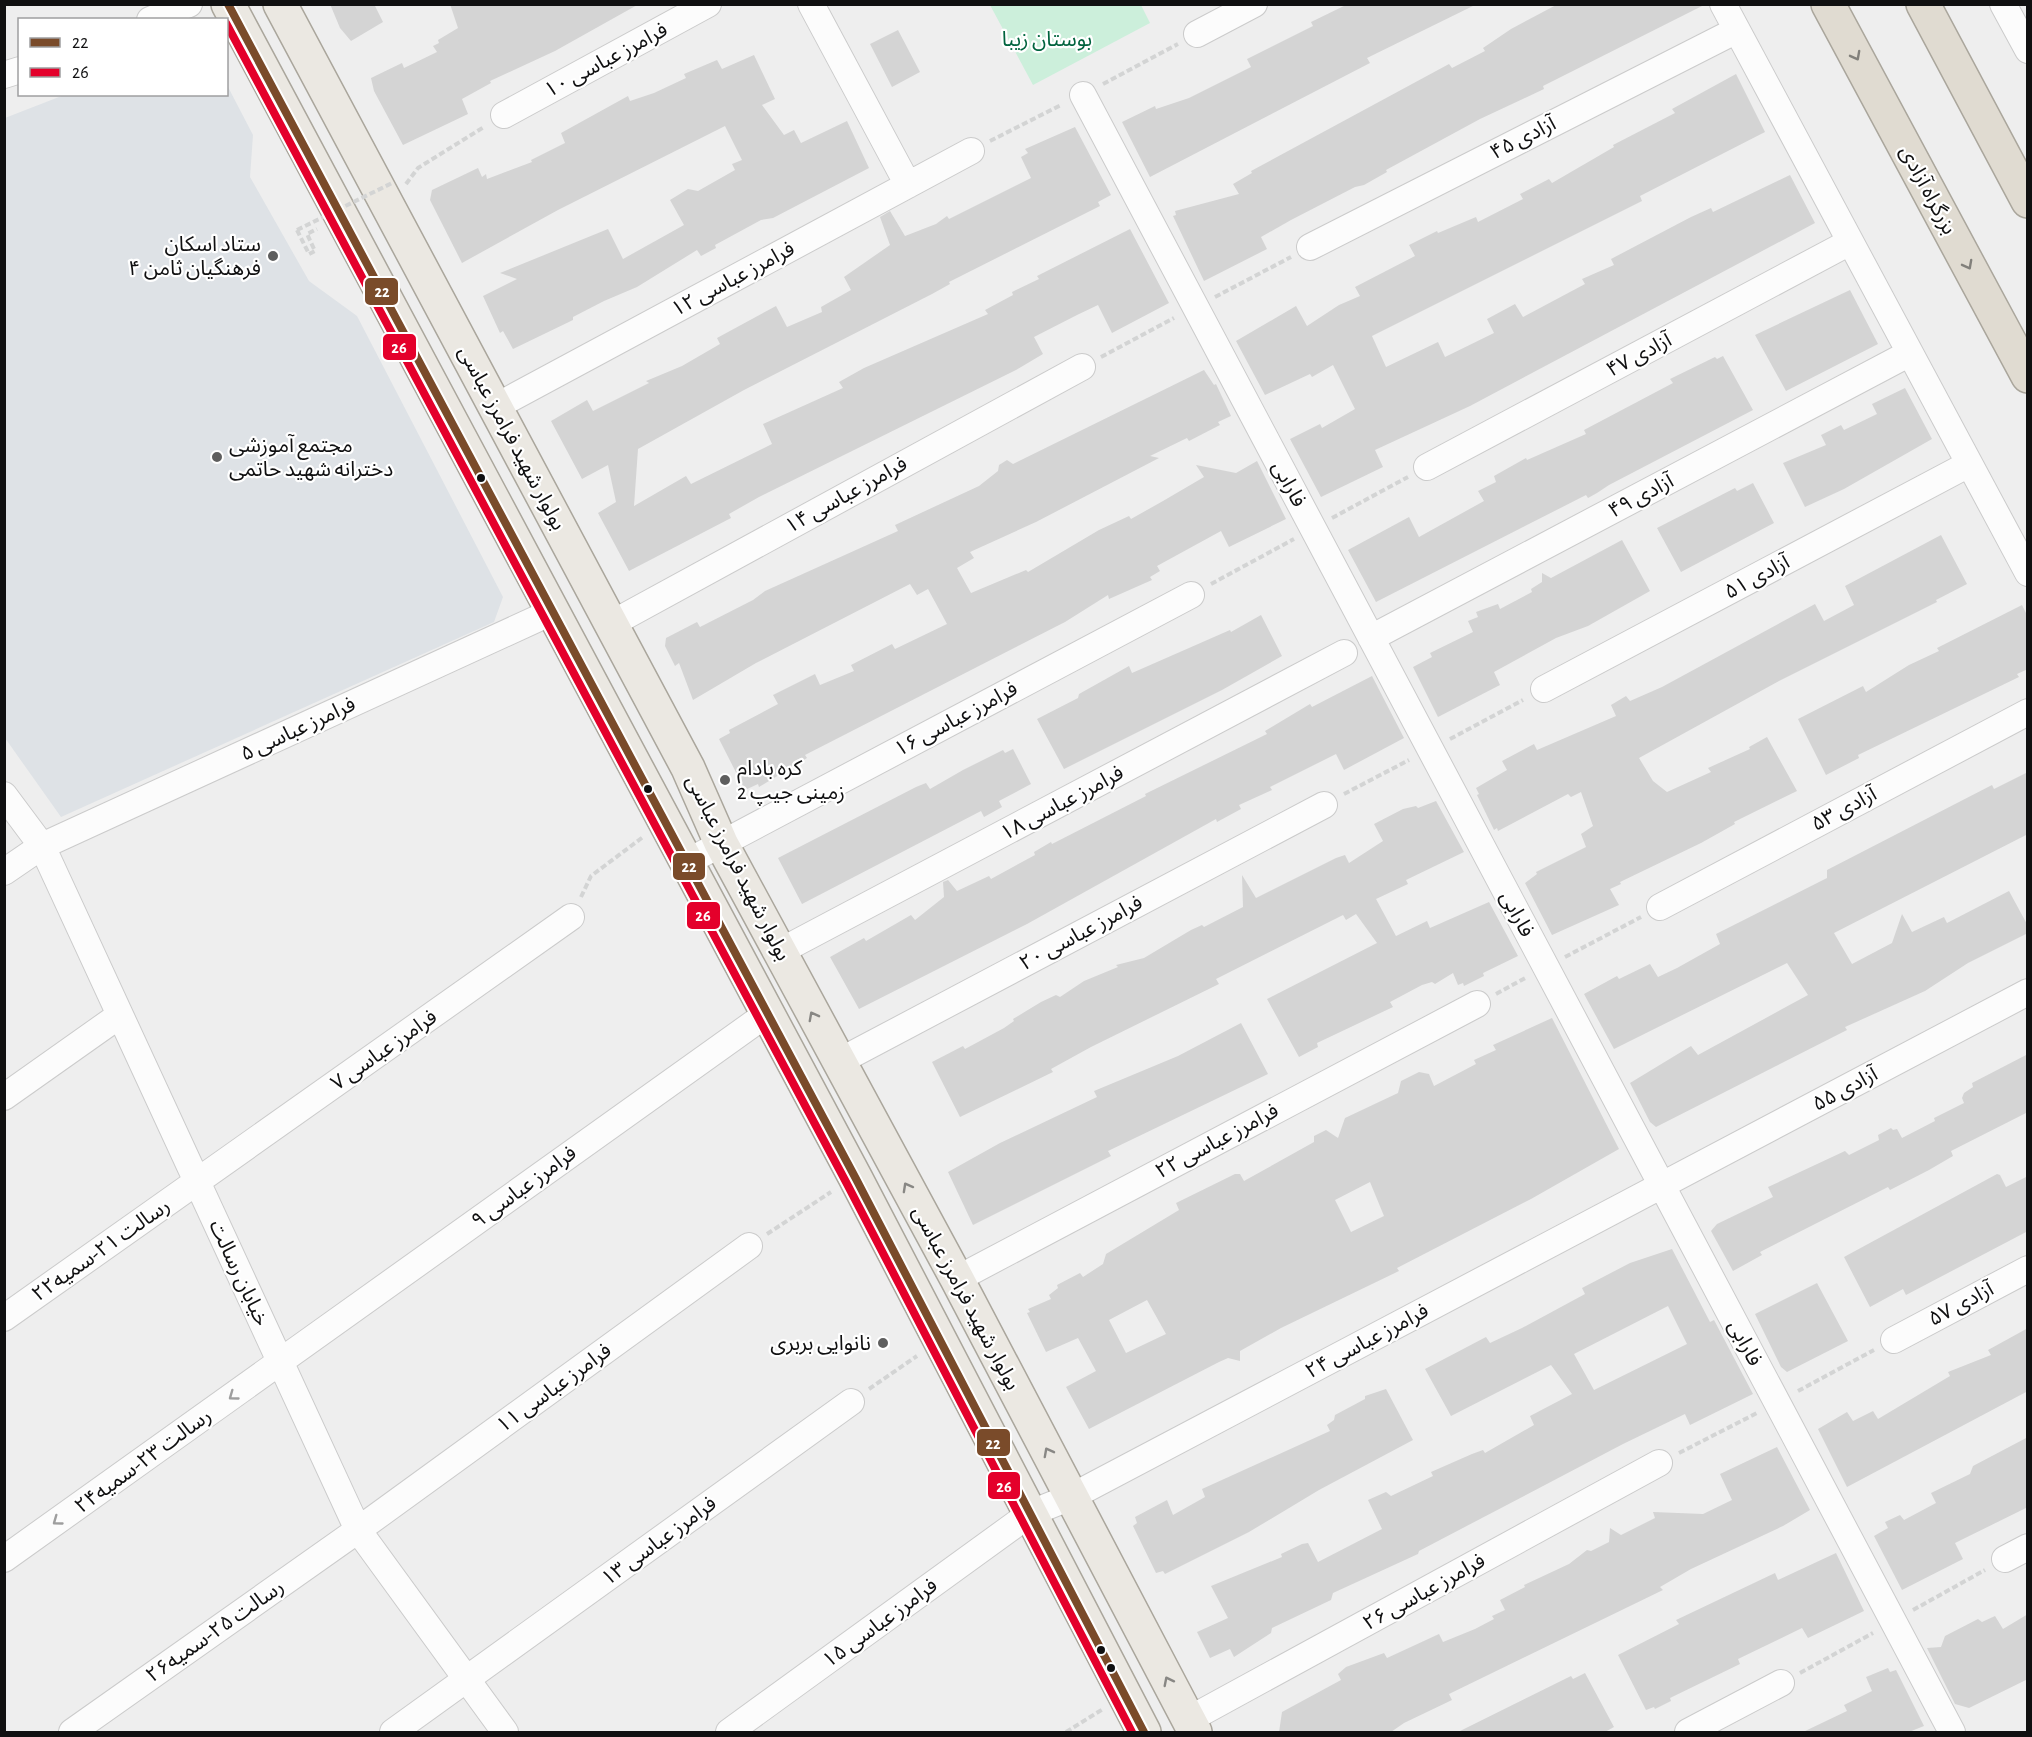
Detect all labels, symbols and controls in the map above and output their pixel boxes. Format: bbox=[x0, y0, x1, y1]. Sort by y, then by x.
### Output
legend bbox=[18, 18, 228, 96]
street label: فرامرز عباسی ۱۰ bbox=[541, 19, 671, 102]
park label: بوستان زیبا bbox=[1002, 29, 1092, 51]
text: 22 bbox=[72, 34, 88, 52]
one-way arrow bbox=[1849, 50, 1860, 60]
text: 26 bbox=[72, 64, 89, 82]
street label: ۴۵ آزادی bbox=[1486, 111, 1560, 164]
street label: بزرگراه آزادی bbox=[1895, 141, 1962, 238]
place label: ستاد اسکان فرهنگیان ثامن ۴ bbox=[128, 234, 261, 280]
street label: فرامرز عباسی ۱۲ bbox=[668, 238, 798, 321]
marker: ستاد اسکان فرهنگیان ثامن ۴ bbox=[266, 249, 280, 263]
one-way arrow bbox=[1961, 258, 1972, 269]
line badge: 22 bbox=[364, 277, 399, 306]
text: 22 bbox=[374, 284, 390, 300]
street label: ۴۷ آزادی bbox=[1602, 327, 1676, 382]
line badge: 26 bbox=[382, 333, 417, 361]
text: 26 bbox=[391, 340, 407, 356]
street label: بولوار شهید فرامرز عباسی bbox=[454, 342, 569, 534]
place label: مجتمع آموزشی دخترانه شهید حاتمی bbox=[229, 433, 393, 481]
marker: مجتمع آموزشی دخترانه شهید حاتمی bbox=[210, 450, 224, 464]
street label: فرامرز عباسی ۱۴ bbox=[781, 453, 911, 538]
street label: فارابی bbox=[1267, 458, 1310, 511]
street label: ۴۹ آزادی bbox=[1604, 468, 1678, 523]
unlabelled marker bbox=[475, 472, 487, 484]
street label: ۵۱ آزادی bbox=[1720, 549, 1794, 604]
street label: فرامرز عباسی ۱۶ bbox=[891, 678, 1021, 761]
street label: فرامرز عباسی ۵ bbox=[237, 693, 359, 766]
place label: کره بادام زمینی جیپ 2 bbox=[737, 758, 845, 805]
street label: فرامرز عباسی ۱۸ bbox=[997, 762, 1127, 845]
street label: بولوار شهید فرامرز عباسی bbox=[681, 772, 794, 965]
marker: کره بادام زمینی جیپ 2 bbox=[718, 773, 732, 787]
street label: ۵۳ آزادی bbox=[1807, 781, 1881, 836]
unlabelled marker bbox=[642, 783, 654, 795]
line badge: 22 bbox=[672, 852, 706, 881]
text: 22 bbox=[681, 859, 697, 875]
street label: فارابی bbox=[1495, 888, 1538, 941]
street label: فرامرز عباسی ۲۰ bbox=[1016, 892, 1146, 975]
line badge: 26 bbox=[686, 901, 721, 930]
text: 26 bbox=[695, 908, 711, 924]
street label: فرامرز عباسی ۷ bbox=[327, 1006, 441, 1095]
one-way arrow bbox=[809, 1011, 821, 1022]
street label: آزادی ۵۵ bbox=[1808, 1061, 1882, 1116]
street label: فرامرز عباسی ۲۲ bbox=[1152, 1100, 1282, 1183]
street label: فرامرز عباسی ۹ bbox=[468, 1142, 581, 1233]
one-way arrow bbox=[903, 1183, 914, 1194]
street label: رسالت ۲۱-سمیه۲۲ bbox=[28, 1195, 174, 1306]
street label: بولوار شهید فرامرز عباسی bbox=[908, 1202, 1023, 1394]
street label: خیابان رسالت bbox=[204, 1217, 273, 1330]
street label: آزادی ۵۷ bbox=[1924, 1276, 1998, 1331]
street label: فرامرز عباسی ۲۴ bbox=[1302, 1300, 1432, 1383]
street label: فارابی bbox=[1723, 1317, 1766, 1370]
place label: نانوایی بربری bbox=[770, 1333, 871, 1355]
marker: نانوایی بربری bbox=[876, 1336, 890, 1350]
street label: فرامرز عباسی ۱۱ bbox=[493, 1340, 616, 1437]
one-way arrow bbox=[229, 1389, 240, 1400]
street label: رسالت ۲۳-سمیه۲۴ bbox=[71, 1405, 216, 1518]
line badge: 22 bbox=[976, 1428, 1011, 1457]
text: 22 bbox=[985, 1436, 1001, 1452]
one-way arrow bbox=[1044, 1448, 1055, 1458]
line badge: 26 bbox=[987, 1471, 1021, 1500]
text: 26 bbox=[996, 1479, 1012, 1495]
street label: فرامرز عباسی ۱۳ bbox=[598, 1493, 721, 1590]
one-way arrow bbox=[53, 1514, 64, 1525]
street label: فرامرز عباسی ۲۶ bbox=[1359, 1550, 1489, 1635]
street label: فرامرز عباسی ۱۵ bbox=[819, 1575, 942, 1672]
street label: رسالت ۲۵-سمیه۲۶ bbox=[142, 1576, 288, 1687]
unlabelled marker bbox=[1095, 1644, 1107, 1656]
unlabelled marker bbox=[1105, 1662, 1117, 1674]
one-way arrow bbox=[1164, 1676, 1175, 1687]

